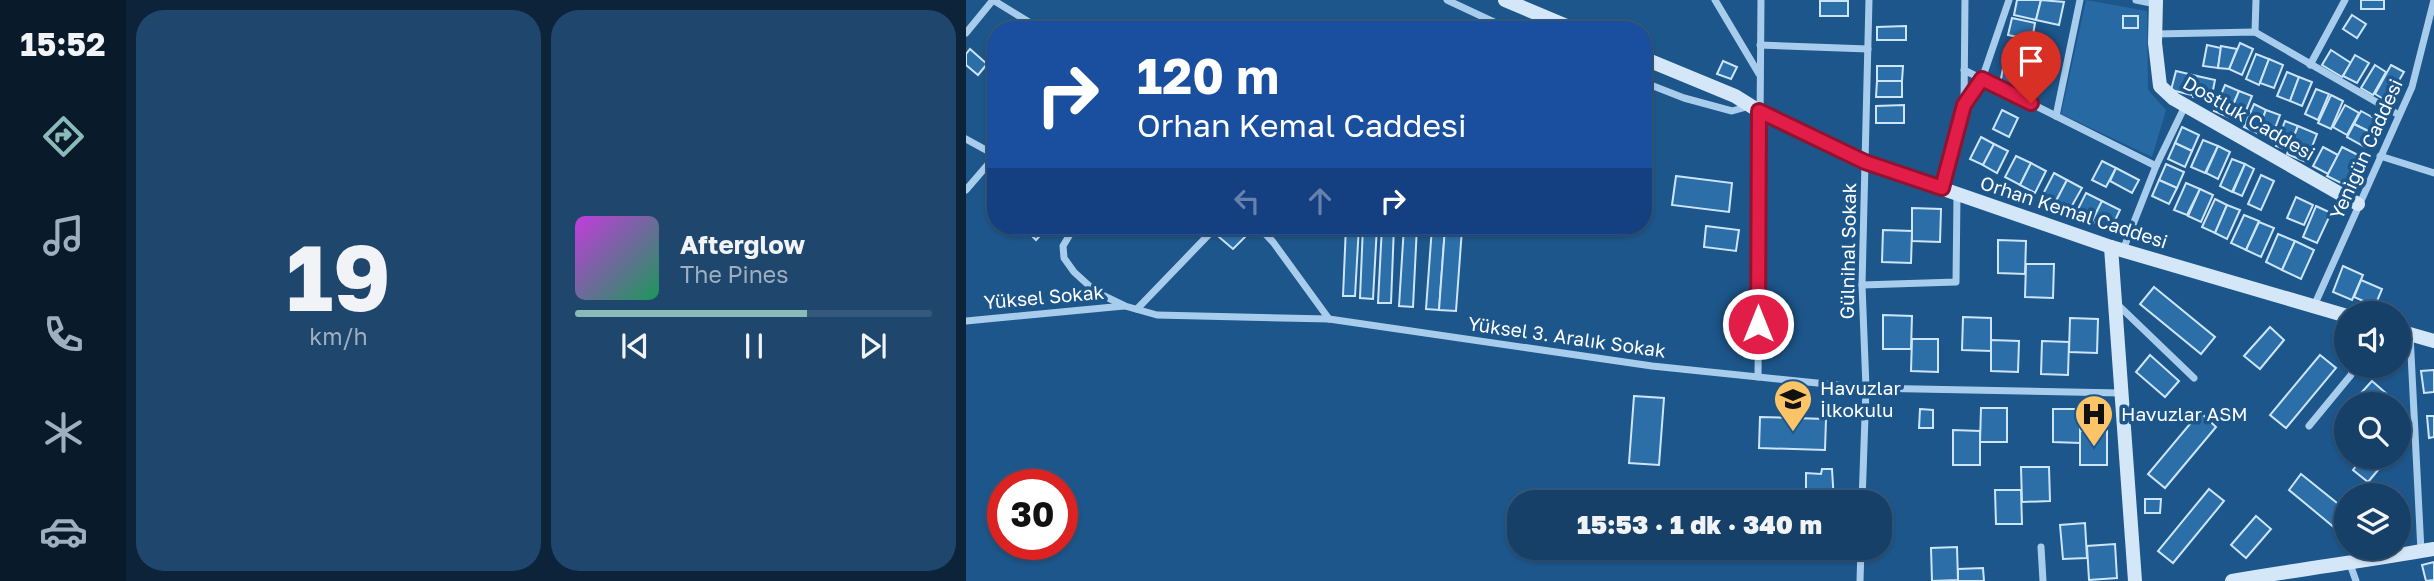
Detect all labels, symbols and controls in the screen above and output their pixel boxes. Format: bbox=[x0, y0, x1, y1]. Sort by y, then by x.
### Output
text: 15:52 bbox=[20, 25, 106, 63]
pin bbox=[2001, 31, 2061, 103]
icon: arrive bbox=[2012, 42, 2050, 80]
text: 120 m bbox=[1137, 46, 1279, 105]
icon: right bbox=[1022, 49, 1113, 140]
street label: Dostluk Caddesi bbox=[2179, 70, 2319, 165]
street label: Yenigün Caddesi bbox=[2324, 75, 2407, 223]
text: Orhan Kemal Caddesi bbox=[1137, 106, 1467, 144]
icon: directions bbox=[39, 112, 88, 161]
street label: Orhan Kemal Caddesi bbox=[1978, 170, 2171, 253]
icon: left bbox=[1228, 182, 1266, 220]
icon: ahead bbox=[1301, 182, 1339, 220]
icon: right bbox=[1374, 182, 1412, 220]
street label: Gülnihal Sokak bbox=[1835, 182, 1860, 319]
icon: music bbox=[39, 211, 88, 260]
text: 19 bbox=[286, 222, 391, 331]
text: Afterglow bbox=[680, 229, 805, 260]
text: The Pines bbox=[680, 260, 788, 288]
street label: Yüksel Sokak bbox=[983, 280, 1105, 313]
position arrow bbox=[1721, 287, 1795, 361]
map controls bbox=[2334, 301, 2411, 560]
button: sound bbox=[2334, 301, 2411, 378]
icon: phone bbox=[39, 310, 88, 359]
street label: Yüksel 3. Aralık Sokak bbox=[1467, 311, 1668, 362]
text: km/h bbox=[309, 322, 368, 350]
icon: previous bbox=[616, 327, 654, 365]
icon: pause bbox=[735, 327, 773, 365]
icon: next bbox=[854, 327, 892, 365]
place label: Havuzlar İlkokulu bbox=[1820, 376, 1901, 421]
school or university icon: Havuzlar İlkokulu bbox=[1772, 378, 1814, 433]
button: search bbox=[2334, 392, 2411, 469]
hospital icon: Havuzlar ASM bbox=[2073, 393, 2115, 448]
place label: Havuzlar ASM bbox=[2121, 402, 2248, 425]
icon: climate bbox=[39, 408, 88, 457]
speed limit sign: 30 bbox=[987, 469, 1078, 560]
button: layers bbox=[2334, 483, 2411, 560]
icon: car bbox=[39, 507, 88, 556]
text: 15:53 · 1 dk · 340 m bbox=[1577, 509, 1822, 540]

